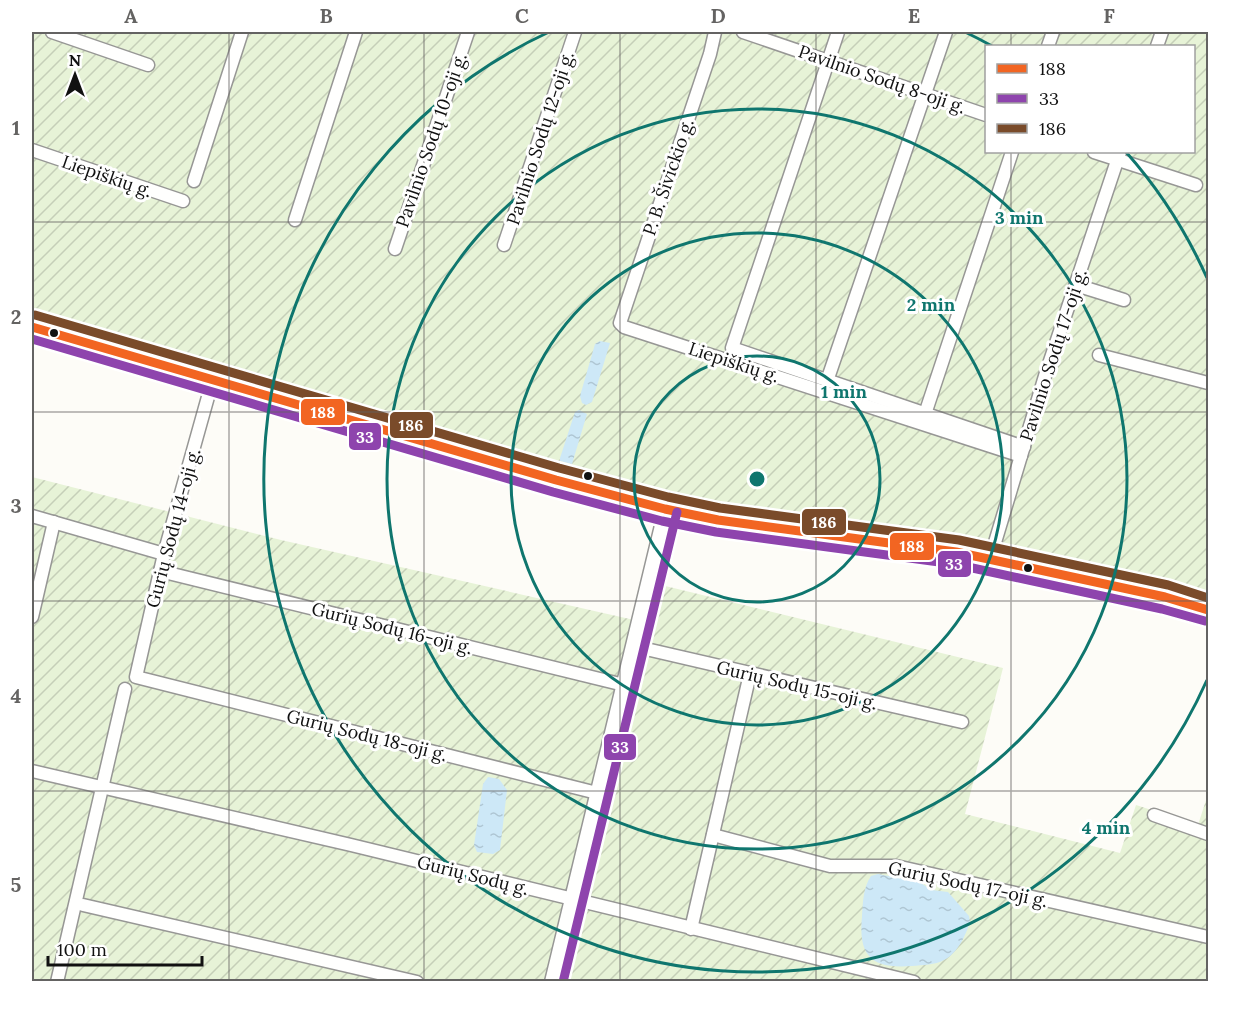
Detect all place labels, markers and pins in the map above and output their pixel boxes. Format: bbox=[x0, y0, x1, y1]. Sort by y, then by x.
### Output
unlabelled marker bbox=[48, 327, 60, 339]
centre of rings bbox=[747, 469, 767, 489]
unlabelled marker bbox=[582, 470, 594, 482]
unlabelled marker bbox=[1022, 562, 1034, 574]

